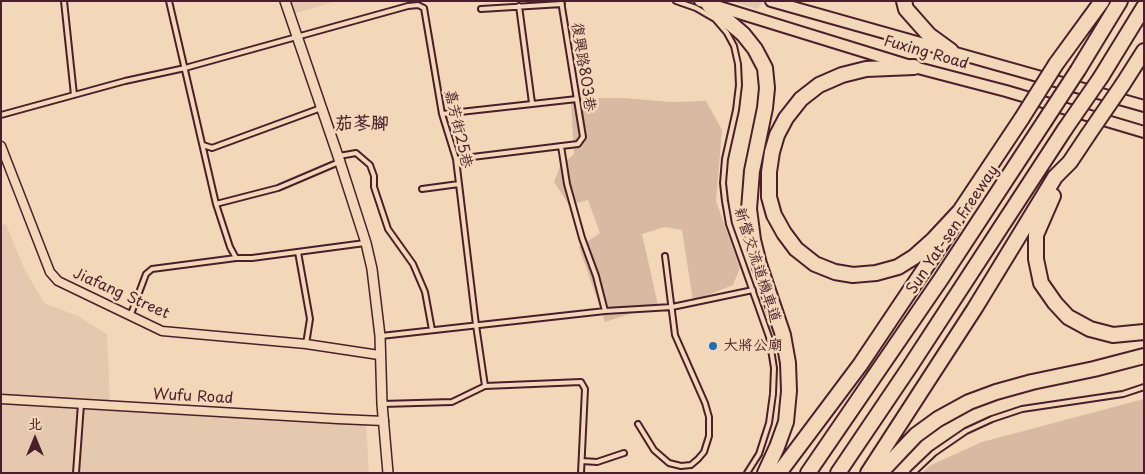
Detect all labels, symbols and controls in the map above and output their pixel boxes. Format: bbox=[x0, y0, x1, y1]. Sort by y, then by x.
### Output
street label: 復興路803巷 bbox=[567, 21, 599, 113]
street label: Fuxing Road bbox=[882, 32, 970, 74]
street label: 嘉芳街25巷 bbox=[440, 88, 476, 170]
district label: 茄苳腳 bbox=[335, 113, 389, 135]
street label: Sun Yat-sen Freeway bbox=[903, 162, 1003, 298]
street label: 新營交流道機車道 bbox=[730, 205, 784, 325]
street label: Jiafang Street bbox=[70, 265, 172, 323]
place label: 大將公廟 bbox=[723, 337, 783, 355]
marker: 大將公廟 bbox=[707, 340, 719, 352]
street label: Wufu Road bbox=[152, 386, 234, 408]
text: 北 bbox=[28, 413, 42, 434]
north arrow bbox=[10, 414, 60, 464]

